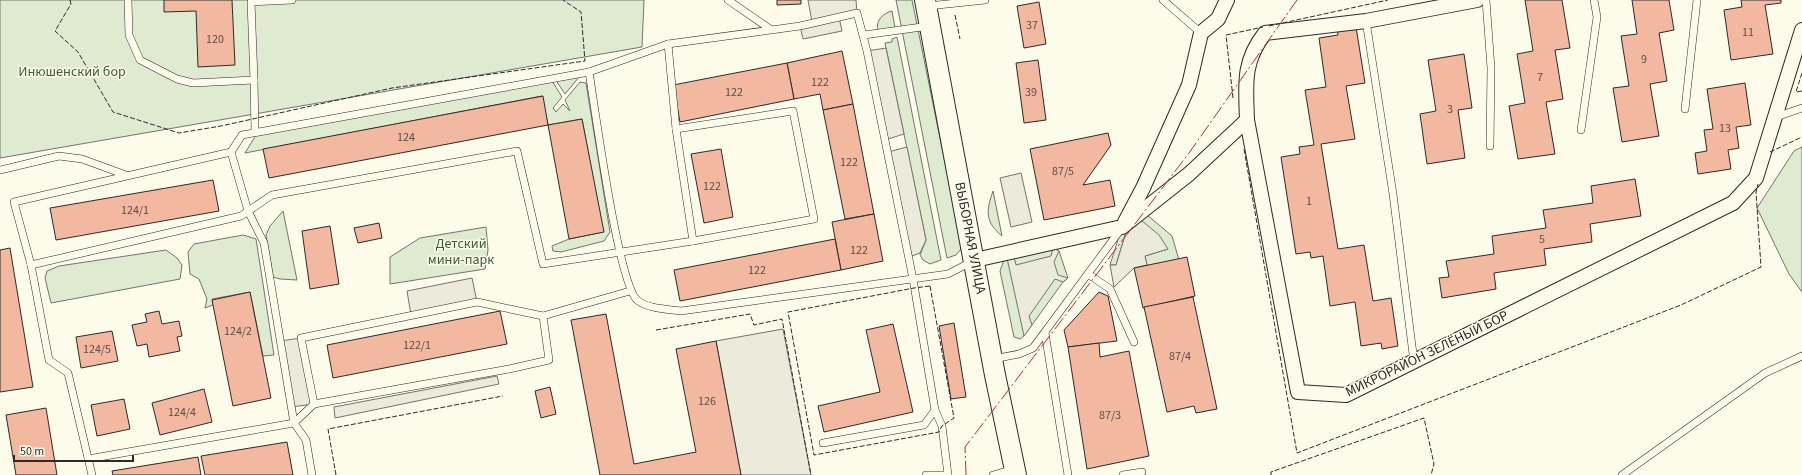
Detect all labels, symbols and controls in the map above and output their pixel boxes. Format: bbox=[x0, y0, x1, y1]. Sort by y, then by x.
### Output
house number: 37 bbox=[1026, 17, 1038, 34]
house number: 11 bbox=[1742, 24, 1754, 41]
house number: 120 bbox=[206, 31, 224, 48]
house number: 9 bbox=[1641, 51, 1647, 68]
park label: Инюшенский бор bbox=[18, 62, 126, 82]
house number: 7 bbox=[1537, 69, 1543, 86]
house number: 122 bbox=[811, 74, 829, 91]
house number: 122 bbox=[725, 84, 743, 101]
house number: 39 bbox=[1025, 84, 1037, 101]
house number: 3 bbox=[1447, 101, 1453, 118]
house number: 13 bbox=[1719, 120, 1731, 137]
house number: 124 bbox=[397, 129, 415, 146]
house number: 122 bbox=[840, 154, 858, 171]
house number: 87/5 bbox=[1052, 163, 1074, 180]
house number: 122 bbox=[703, 178, 721, 195]
street label: ВЫБОРНАЯ УЛИЦА bbox=[949, 180, 991, 296]
house number: 1 bbox=[1306, 193, 1312, 210]
house number: 124/1 bbox=[121, 202, 149, 219]
house number: 5 bbox=[1539, 231, 1545, 248]
park label: Детский мини-парк bbox=[428, 234, 494, 270]
house number: 122 bbox=[850, 242, 868, 259]
house number: 122 bbox=[748, 262, 766, 279]
street label: МИКРОРАЙОН ЗЕЛЁНЫЙ БОР bbox=[1342, 306, 1512, 402]
house number: 124/2 bbox=[224, 323, 252, 340]
house number: 122/1 bbox=[403, 337, 431, 354]
house number: 124/5 bbox=[83, 341, 111, 358]
house number: 87/4 bbox=[1169, 348, 1191, 365]
house number: 126 bbox=[698, 393, 716, 410]
house number: 124/4 bbox=[168, 404, 196, 421]
house number: 87/3 bbox=[1099, 407, 1121, 424]
scale bar bbox=[14, 437, 133, 463]
text: 50 m bbox=[20, 443, 44, 460]

